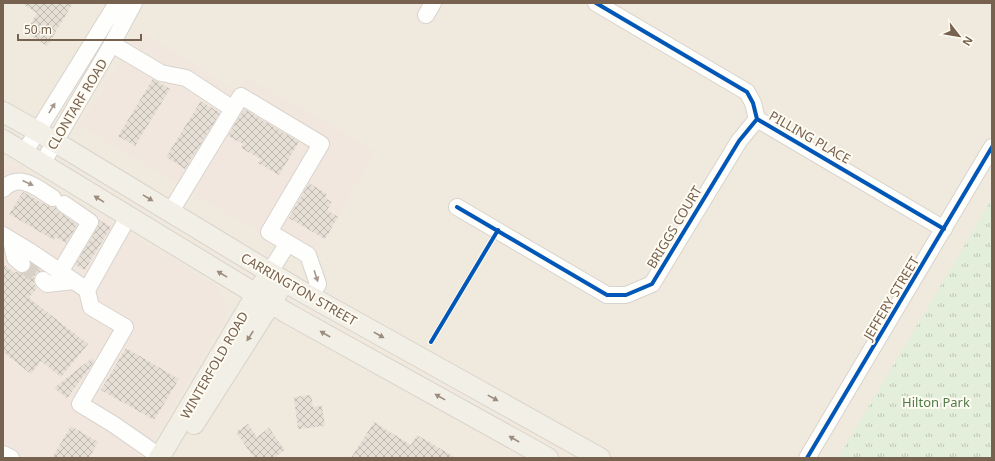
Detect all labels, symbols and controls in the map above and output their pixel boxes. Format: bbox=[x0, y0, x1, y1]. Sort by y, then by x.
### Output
scale bar bbox=[18, 16, 141, 42]
north arrow bbox=[939, 16, 979, 56]
text: 50 m bbox=[24, 21, 52, 38]
text: N bbox=[959, 34, 977, 49]
street label: CLONTARF ROAD bbox=[43, 55, 111, 153]
one-way arrow bbox=[48, 102, 55, 113]
street label: PILLING PLACE bbox=[766, 106, 854, 168]
one-way arrow bbox=[23, 181, 35, 187]
street label: BRIGGS COURT bbox=[642, 182, 706, 272]
one-way arrow bbox=[143, 194, 153, 202]
one-way arrow bbox=[94, 195, 105, 203]
street label: CARRINGTON STREET bbox=[238, 248, 361, 330]
street label: JEFFERY STREET bbox=[858, 252, 923, 345]
one-way arrow bbox=[216, 271, 228, 278]
one-way arrow bbox=[313, 271, 319, 283]
street label: WINTERFOLD ROAD bbox=[176, 308, 252, 422]
one-way arrow bbox=[246, 331, 254, 341]
one-way arrow bbox=[320, 331, 331, 338]
one-way arrow bbox=[374, 331, 385, 338]
one-way arrow bbox=[434, 393, 445, 400]
park label: Hilton Park bbox=[902, 393, 970, 411]
one-way arrow bbox=[487, 394, 499, 401]
one-way arrow bbox=[508, 435, 520, 442]

